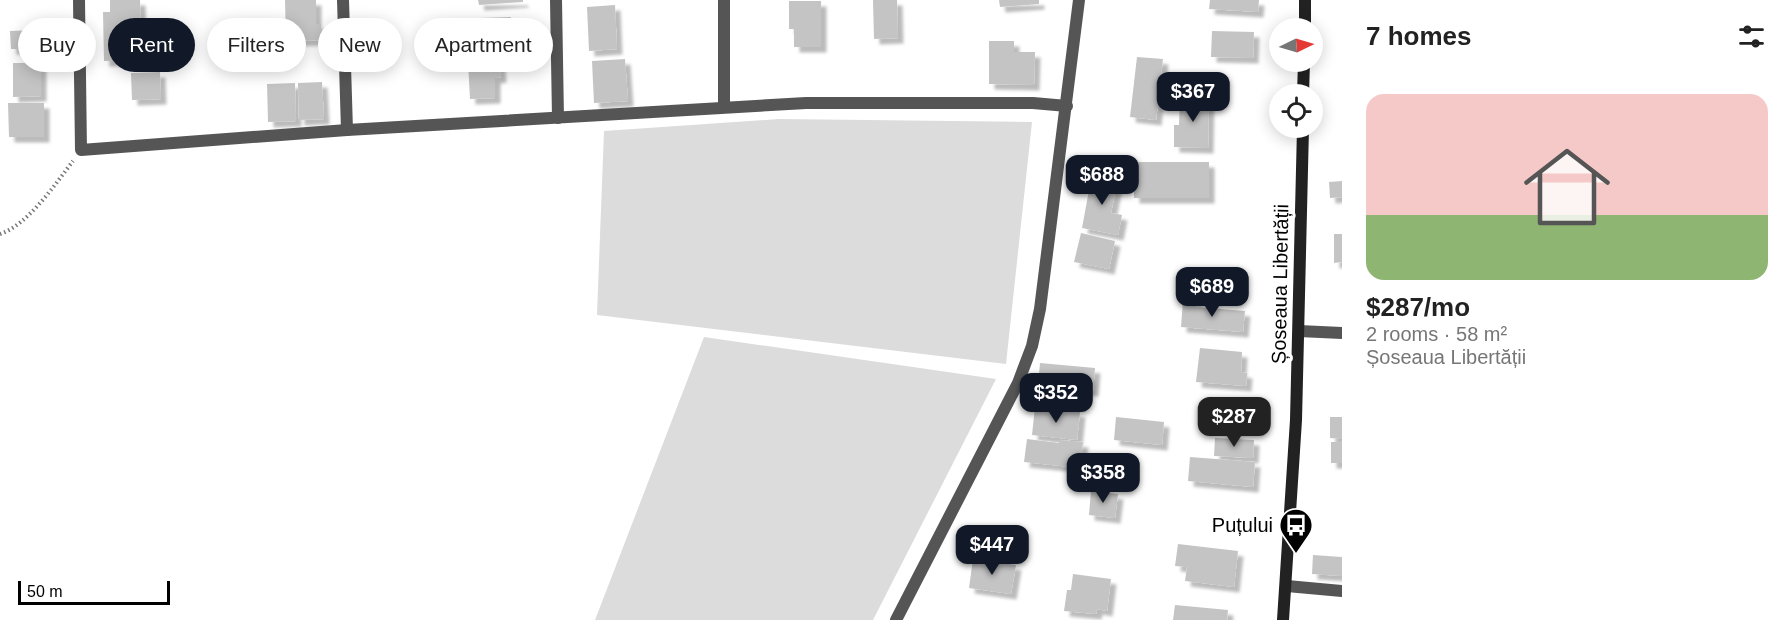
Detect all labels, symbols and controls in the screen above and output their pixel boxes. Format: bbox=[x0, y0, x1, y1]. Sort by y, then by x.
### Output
chip: Buy bbox=[18, 18, 96, 72]
chip: Rent bbox=[108, 18, 195, 72]
chip: Filters bbox=[207, 18, 306, 72]
chip: New bbox=[318, 18, 402, 72]
chip: Apartment bbox=[414, 18, 553, 72]
north arrow bbox=[1269, 18, 1323, 72]
map controls bbox=[1269, 18, 1323, 138]
icon: filters bbox=[1735, 20, 1768, 53]
text: 7 homes bbox=[1366, 21, 1472, 51]
pin: $367 bbox=[1157, 72, 1229, 123]
text: $367 bbox=[1171, 80, 1215, 102]
button: locate bbox=[1269, 84, 1323, 138]
icon: home bbox=[1513, 133, 1621, 241]
pin: $688 bbox=[1066, 155, 1138, 206]
text: $688 bbox=[1080, 163, 1124, 185]
street label: Șoseaua Libertății bbox=[1268, 204, 1292, 364]
pin: $689 bbox=[1176, 267, 1248, 318]
text: $689 bbox=[1190, 275, 1234, 297]
text: $287/mo bbox=[1366, 292, 1470, 322]
text: 2 rooms · 58 m² bbox=[1366, 323, 1507, 345]
text: Șoseaua Libertății bbox=[1366, 346, 1526, 368]
pin: $352 bbox=[1020, 373, 1092, 424]
text: $352 bbox=[1034, 381, 1078, 403]
pin: $287 bbox=[1198, 397, 1270, 448]
text: $287 bbox=[1212, 405, 1256, 427]
pin: $358 bbox=[1067, 453, 1139, 504]
text: $358 bbox=[1081, 461, 1125, 483]
bus stop icon: Puțului bbox=[1278, 507, 1314, 554]
place label: Puțului bbox=[1212, 514, 1273, 536]
pin: $447 bbox=[956, 525, 1028, 576]
text: $447 bbox=[970, 533, 1014, 555]
scale bar bbox=[18, 578, 170, 606]
text: 50 m bbox=[27, 583, 63, 600]

